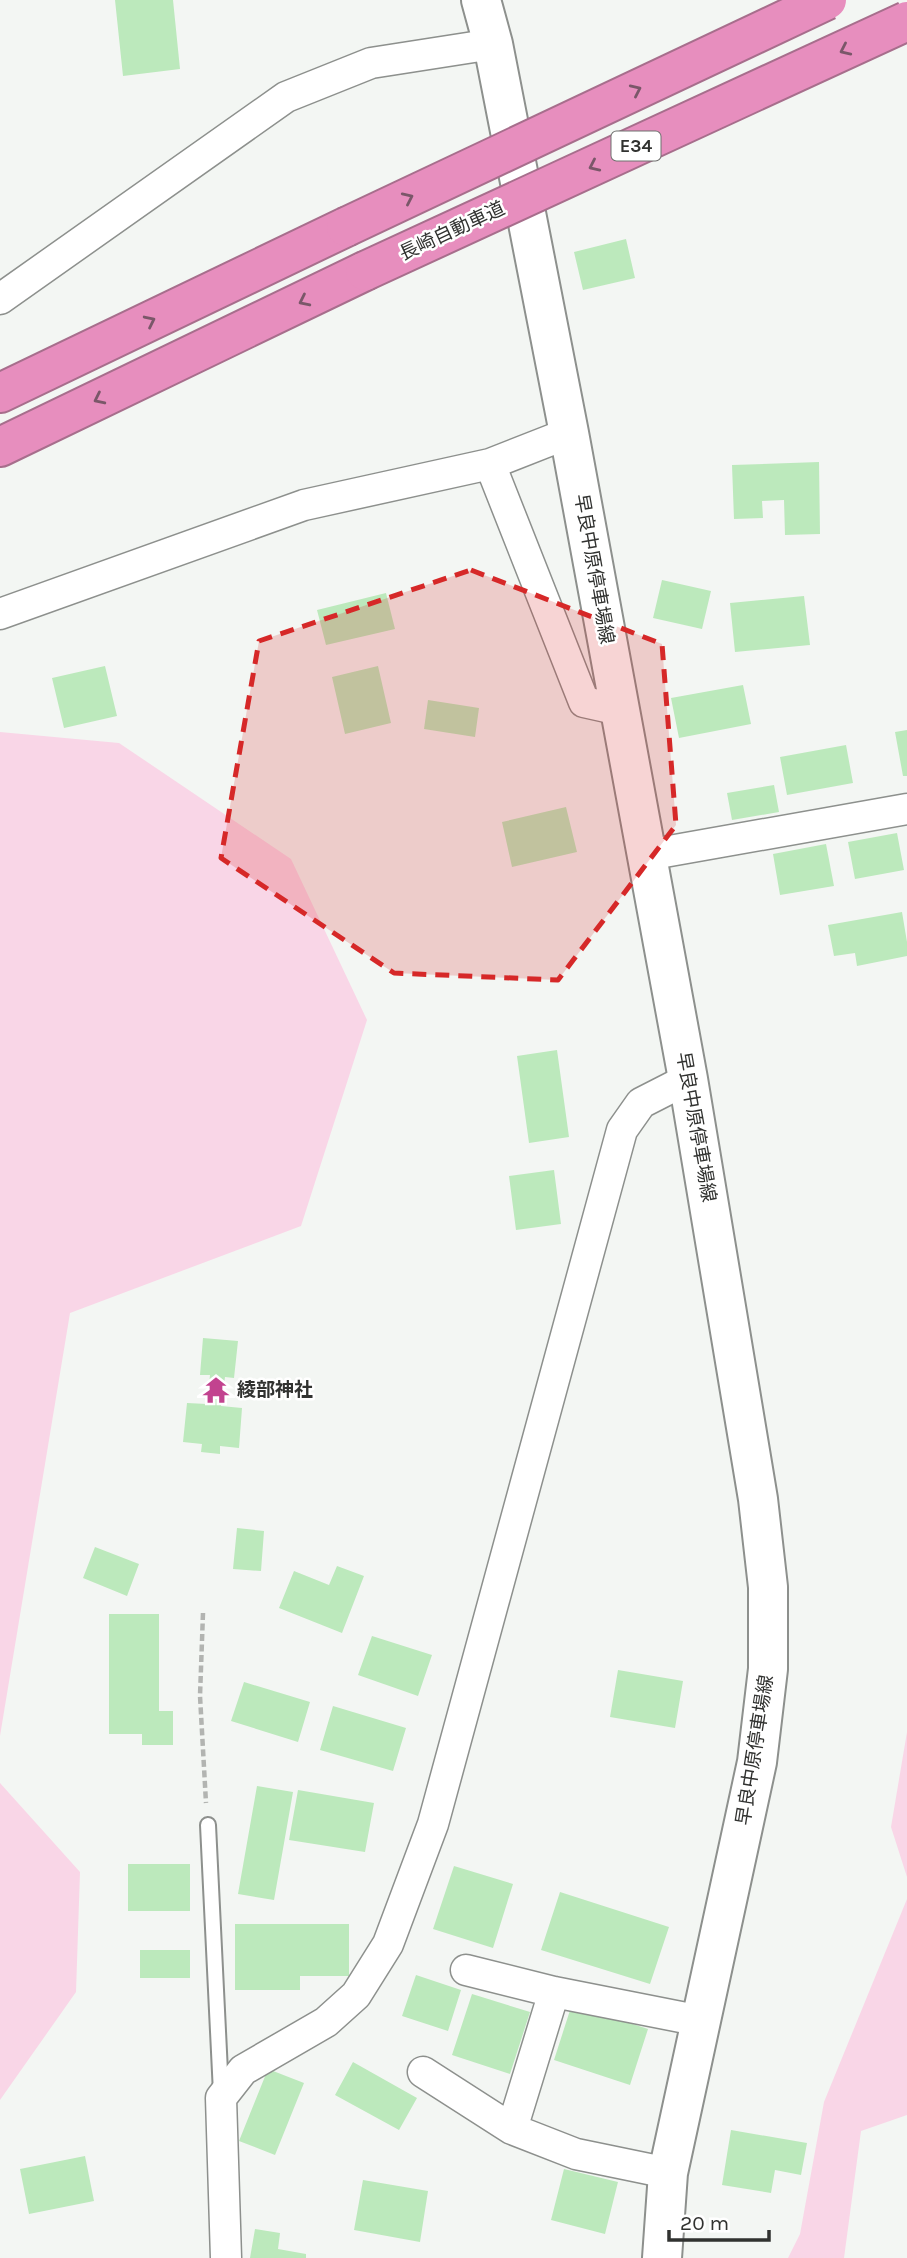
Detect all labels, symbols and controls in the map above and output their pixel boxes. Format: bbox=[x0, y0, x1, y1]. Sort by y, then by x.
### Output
one-way arrow bbox=[840, 42, 852, 56]
one-way arrow bbox=[629, 85, 641, 99]
road number: E34 bbox=[612, 132, 660, 160]
one-way arrow bbox=[589, 157, 601, 171]
one-way arrow bbox=[401, 192, 413, 206]
street label: 長崎自動車道 bbox=[396, 197, 508, 265]
one-way arrow bbox=[299, 292, 311, 306]
one-way arrow bbox=[143, 316, 155, 330]
one-way arrow bbox=[94, 391, 106, 405]
street label: 早良中原停車場線 bbox=[570, 492, 618, 646]
street label: 早良中原停車場線 bbox=[672, 1050, 720, 1204]
temple icon: 綾部神社 bbox=[201, 1375, 231, 1405]
place label: 綾部神社 bbox=[237, 1379, 313, 1401]
street label: 早良中原停車場線 bbox=[732, 1673, 778, 1827]
scale bar bbox=[669, 2198, 769, 2242]
text: 20 m bbox=[680, 2211, 729, 2235]

